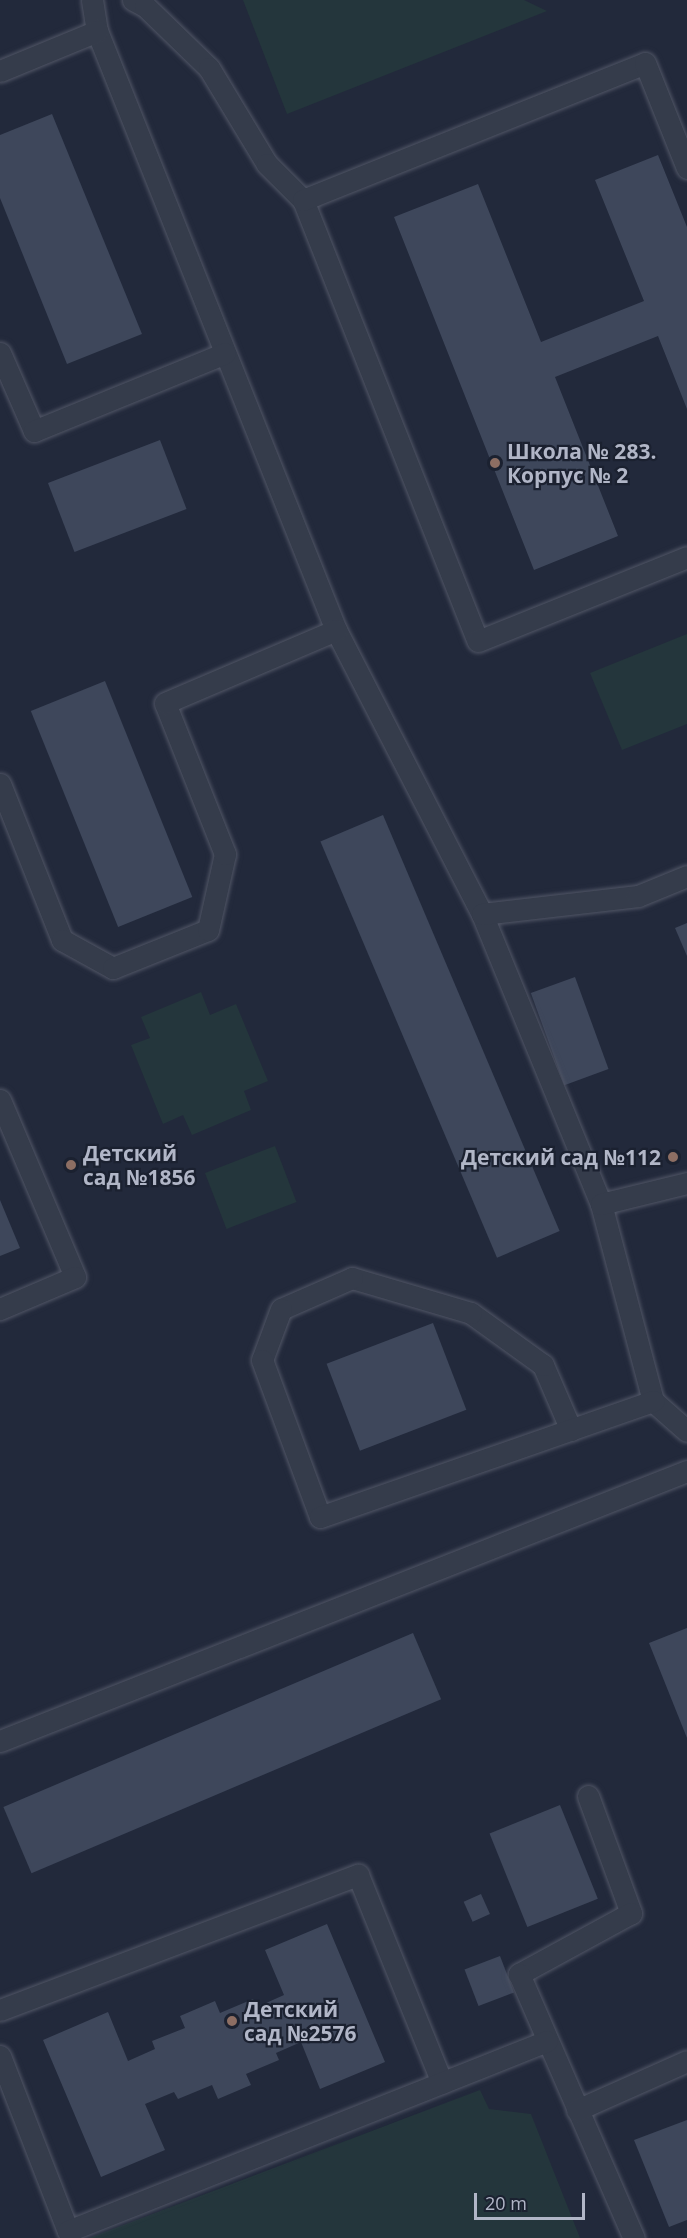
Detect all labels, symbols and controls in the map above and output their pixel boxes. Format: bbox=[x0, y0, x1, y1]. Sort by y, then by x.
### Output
place label: Школа № 283. Корпус № 2 bbox=[507, 438, 656, 488]
marker: Школа № 283. Корпус № 2 bbox=[488, 456, 502, 470]
place label: Детский сад №1856 bbox=[83, 1140, 195, 1190]
place label: Детский сад №112 bbox=[461, 1144, 661, 1170]
marker: Детский сад №112 bbox=[666, 1150, 680, 1164]
marker: Детский сад №1856 bbox=[64, 1158, 78, 1172]
place label: Детский сад №2576 bbox=[244, 1996, 356, 2046]
marker: Детский сад №2576 bbox=[225, 2014, 239, 2028]
scale bar bbox=[477, 2181, 588, 2219]
text: 20 m bbox=[485, 2191, 527, 2215]

